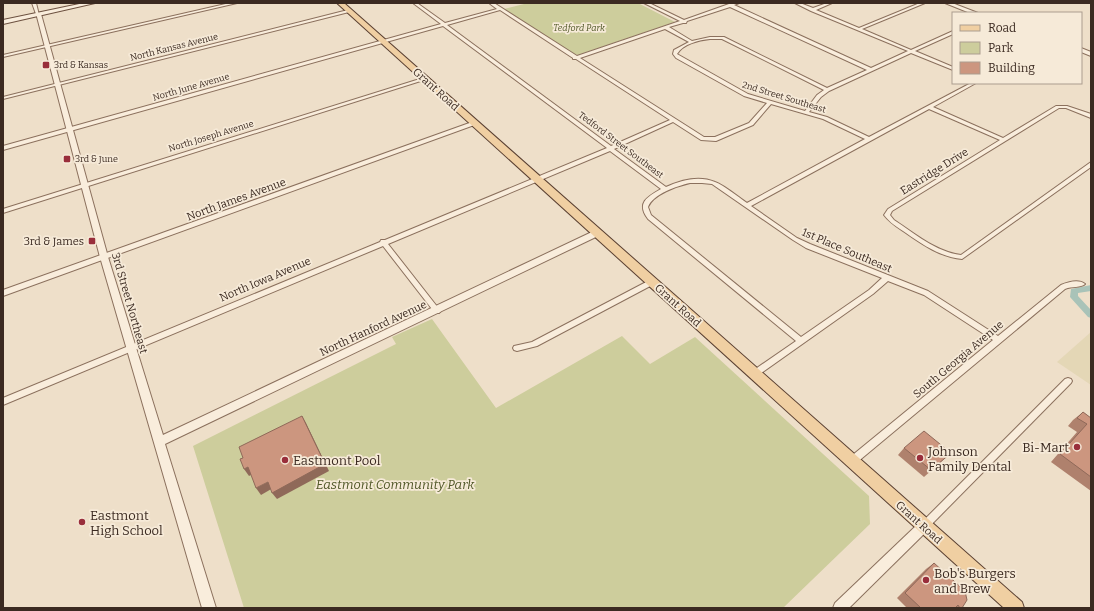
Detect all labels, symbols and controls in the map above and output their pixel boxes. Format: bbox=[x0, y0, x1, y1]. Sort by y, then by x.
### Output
legend bbox=[952, 12, 1082, 84]
text: Road bbox=[988, 21, 1016, 35]
park label: Tedford Park bbox=[553, 23, 605, 33]
street label: North Kansas Avenue bbox=[129, 31, 219, 63]
text: Park bbox=[988, 41, 1014, 55]
marker: 3rd & Kansas bbox=[41, 60, 51, 70]
place label: 3rd & Kansas bbox=[54, 60, 108, 70]
text: Building bbox=[988, 61, 1035, 75]
street label: Grant Road bbox=[410, 65, 462, 114]
street label: North June Avenue bbox=[152, 71, 231, 103]
street label: 2nd Street Southeast bbox=[741, 79, 828, 115]
street label: Tedford Street Southeast bbox=[577, 110, 666, 181]
street label: North Joseph Avenue bbox=[167, 118, 255, 154]
street label: Eastridge Drive bbox=[898, 145, 971, 198]
marker: 3rd & June bbox=[62, 154, 72, 164]
place label: 3rd & June bbox=[75, 154, 118, 164]
street label: North James Avenue bbox=[185, 175, 288, 223]
street label: 1st Place Southeast bbox=[800, 226, 894, 275]
place label: 3rd & James bbox=[24, 235, 84, 248]
marker: 3rd & James bbox=[87, 236, 97, 246]
street label: 3rd Street Northeast bbox=[109, 251, 150, 355]
street label: North Iowa Avenue bbox=[218, 254, 313, 305]
street label: Grant Road bbox=[652, 281, 704, 330]
street label: North Hanford Avenue bbox=[318, 298, 429, 359]
street label: South Georgia Avenue bbox=[911, 318, 1006, 401]
place label: Bi-Mart bbox=[1022, 440, 1069, 455]
marker: Bi-Mart bbox=[1072, 442, 1082, 452]
place label: Johnson Family Dental bbox=[927, 444, 1012, 474]
place label: Eastmont Pool bbox=[293, 453, 381, 468]
marker: Johnson Family Dental bbox=[915, 453, 925, 463]
marker: Eastmont Pool bbox=[280, 455, 290, 465]
park label: Eastmont Community Park bbox=[316, 477, 475, 492]
street label: Grant Road bbox=[893, 498, 945, 547]
place label: Eastmont High School bbox=[90, 508, 163, 538]
marker: Eastmont High School bbox=[77, 517, 87, 527]
place label: Bob's Burgers and Brew bbox=[934, 566, 1016, 596]
marker: Bob's Burgers and Brew bbox=[921, 575, 931, 585]

